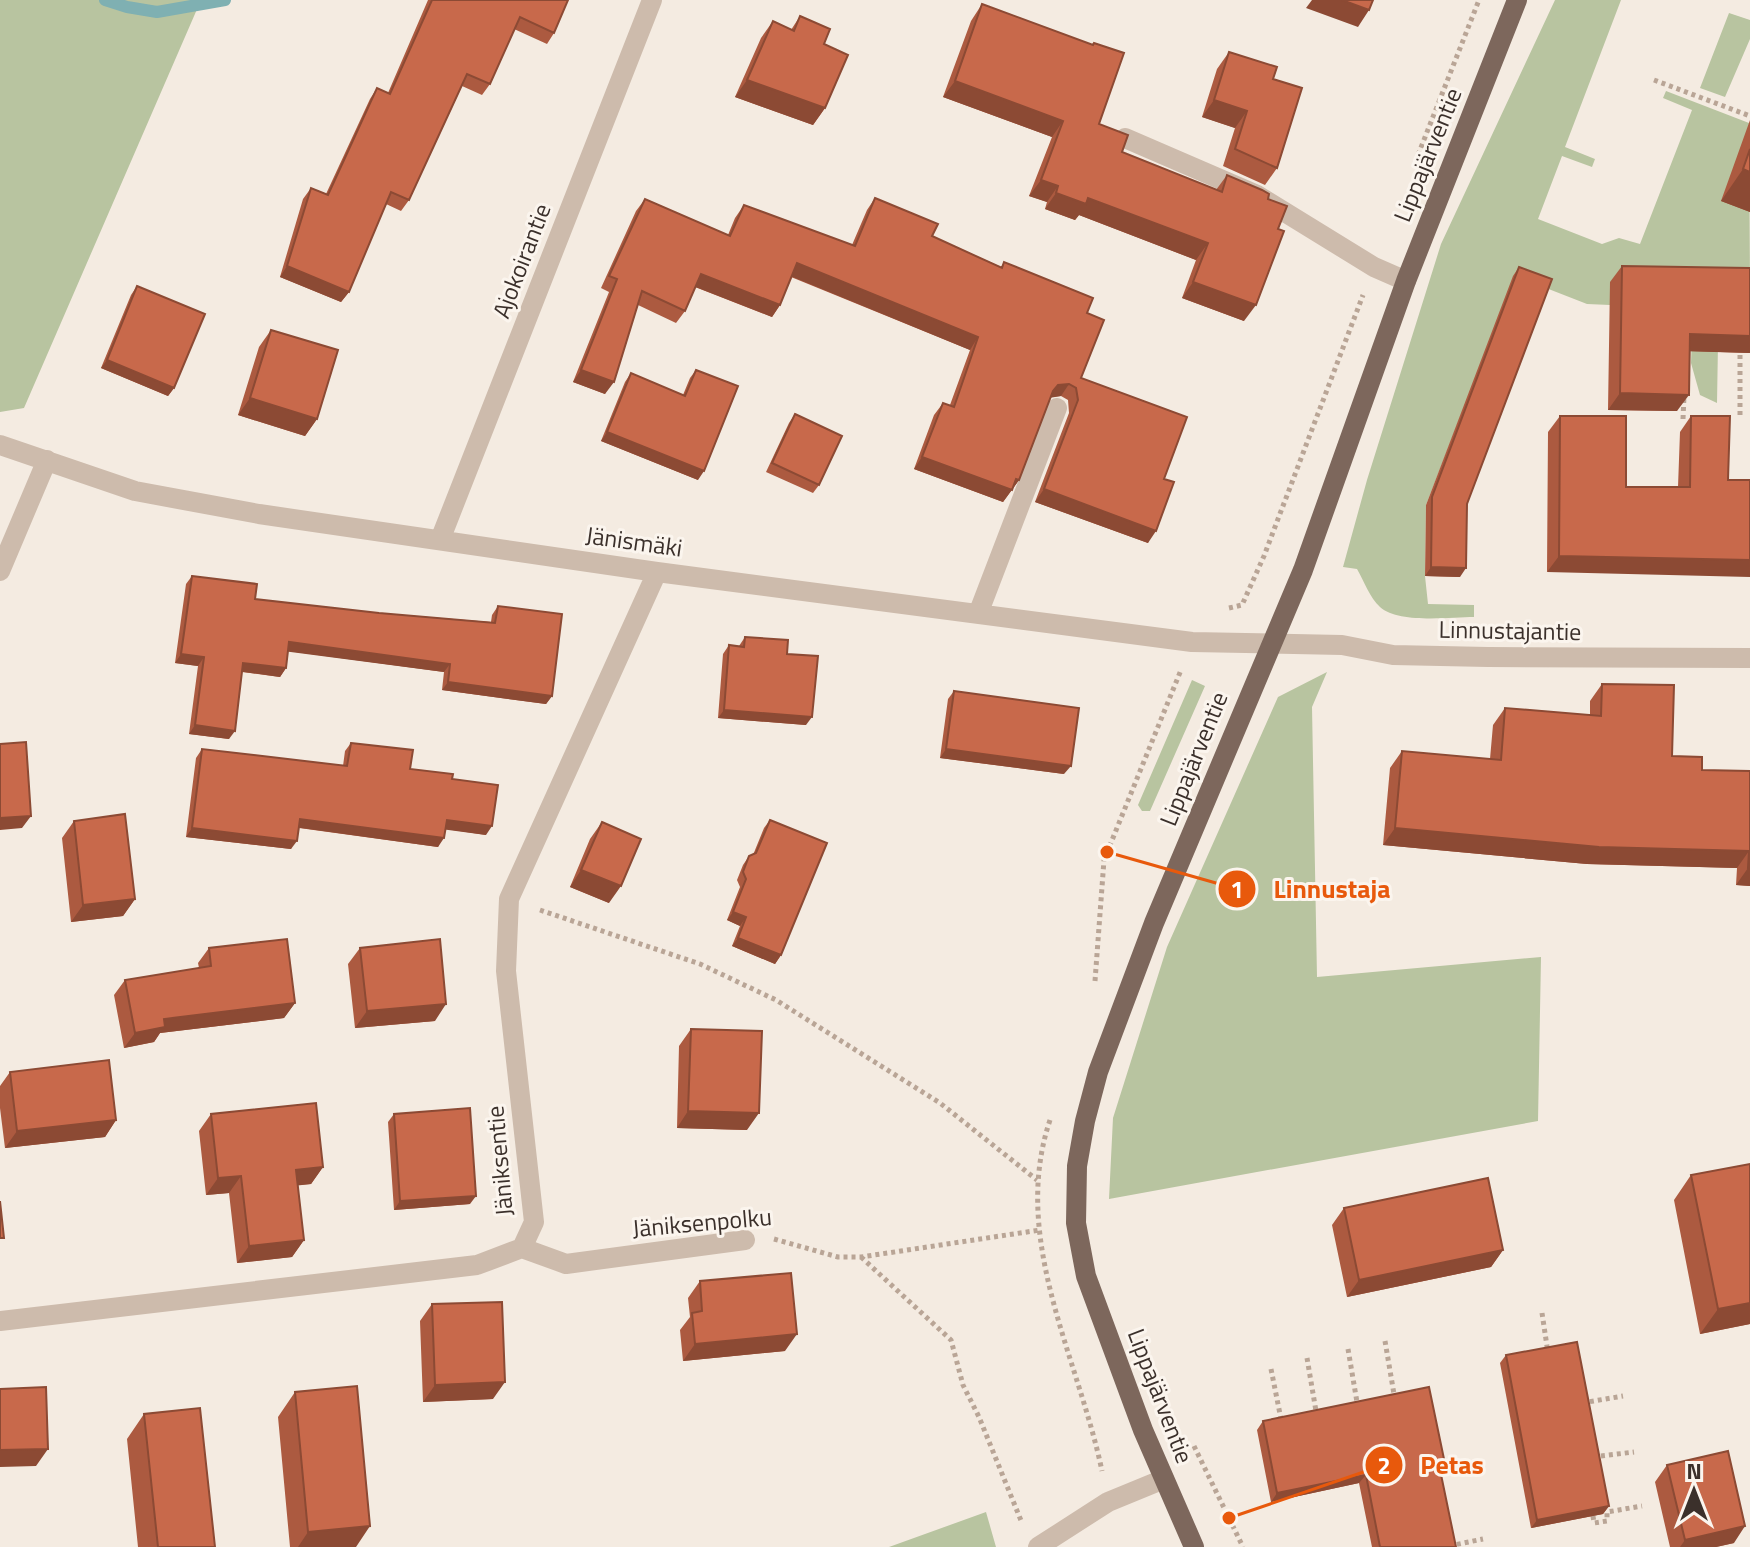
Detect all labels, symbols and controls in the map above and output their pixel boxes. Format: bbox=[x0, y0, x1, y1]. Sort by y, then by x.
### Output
street label: Lippajärventie bbox=[1384, 82, 1470, 227]
street label: Ajokoirantie bbox=[483, 198, 559, 323]
street label: Jänismäki bbox=[584, 516, 685, 566]
street label: Linnustajantie bbox=[1438, 611, 1582, 649]
street label: Lippajärventie bbox=[1150, 686, 1236, 831]
callout: Linnustaja bbox=[1217, 864, 1407, 914]
text: Linnustaja bbox=[1273, 869, 1391, 908]
text: 1 bbox=[1230, 871, 1244, 907]
street label: Jäniksentie bbox=[476, 1104, 522, 1218]
street label: Jäniksenpolku bbox=[631, 1198, 773, 1246]
street label: Lippajärventie bbox=[1119, 1323, 1203, 1468]
callout: Petas bbox=[1364, 1440, 1500, 1490]
text: Petas bbox=[1420, 1445, 1484, 1484]
text: 2 bbox=[1377, 1447, 1391, 1483]
north arrow bbox=[1654, 1451, 1734, 1531]
text: N bbox=[1686, 1454, 1702, 1488]

